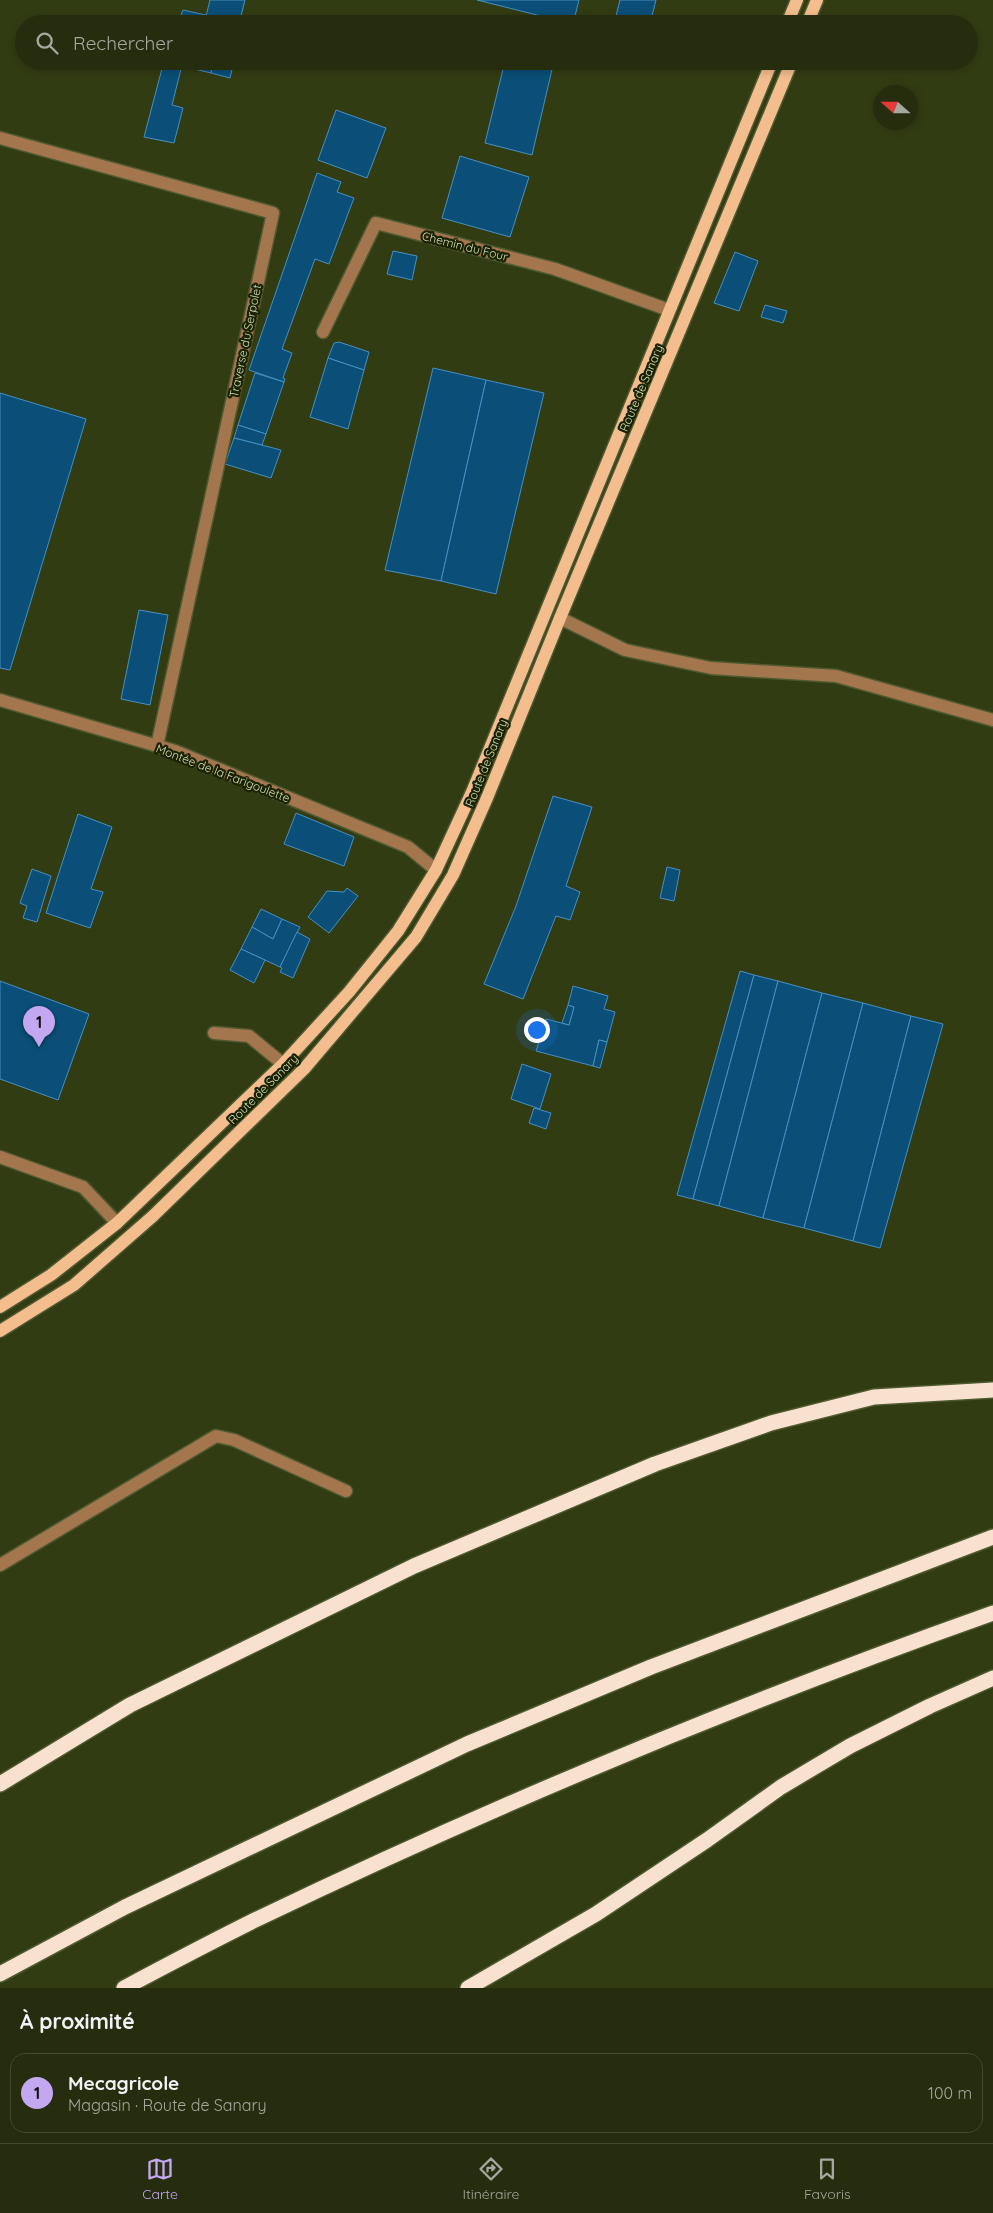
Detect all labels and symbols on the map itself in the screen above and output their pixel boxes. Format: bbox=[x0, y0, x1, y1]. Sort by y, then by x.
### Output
north arrow bbox=[873, 85, 918, 130]
street label: Chemin du Four bbox=[420, 228, 510, 264]
street label: Traverse du Serpolet bbox=[226, 283, 264, 399]
street label: Route de Sanary bbox=[616, 342, 666, 434]
street label: Route de Sanary bbox=[462, 717, 510, 809]
street label: Montée de la Farigoulette bbox=[154, 741, 292, 806]
pin: 1 bbox=[23, 1006, 55, 1047]
your location bbox=[524, 1017, 550, 1043]
street label: Route de Sanary bbox=[225, 1051, 301, 1127]

